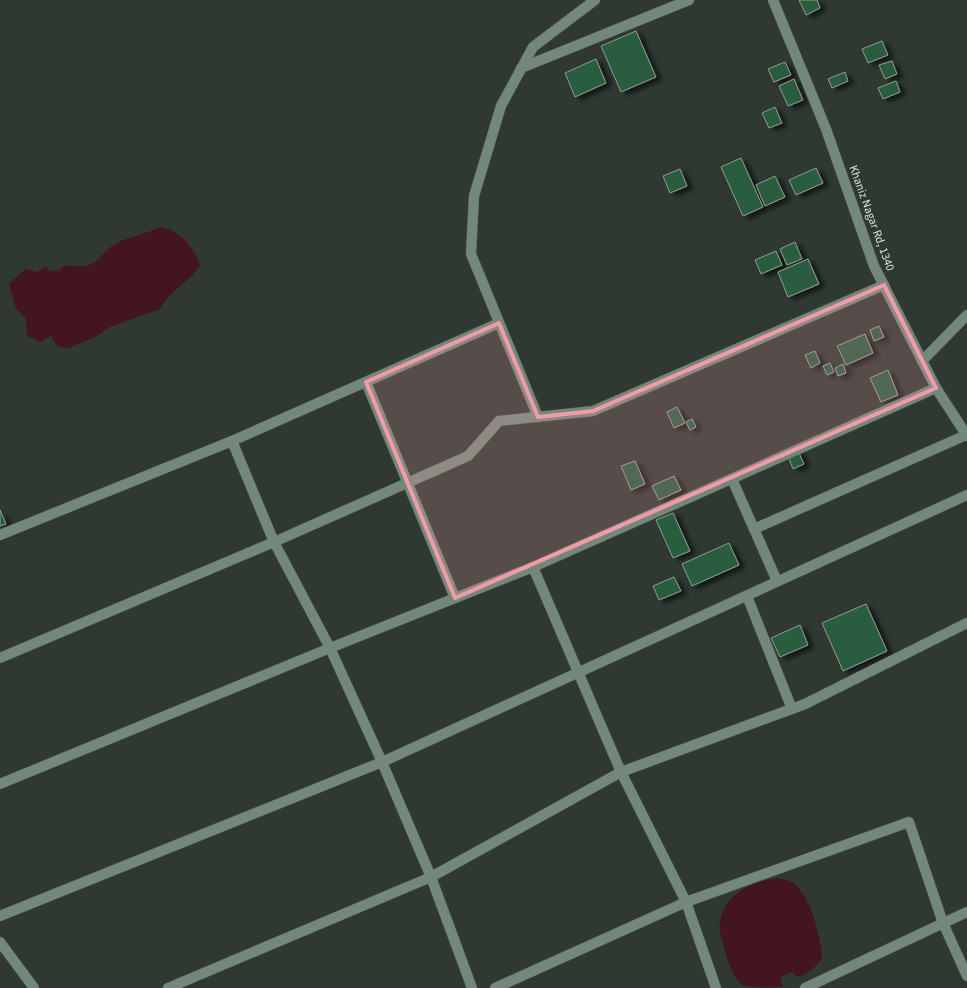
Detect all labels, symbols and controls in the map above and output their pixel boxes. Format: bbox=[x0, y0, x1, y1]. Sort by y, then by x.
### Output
street label: Khaniz Nagar Rd, 1340 bbox=[844, 163, 899, 273]

